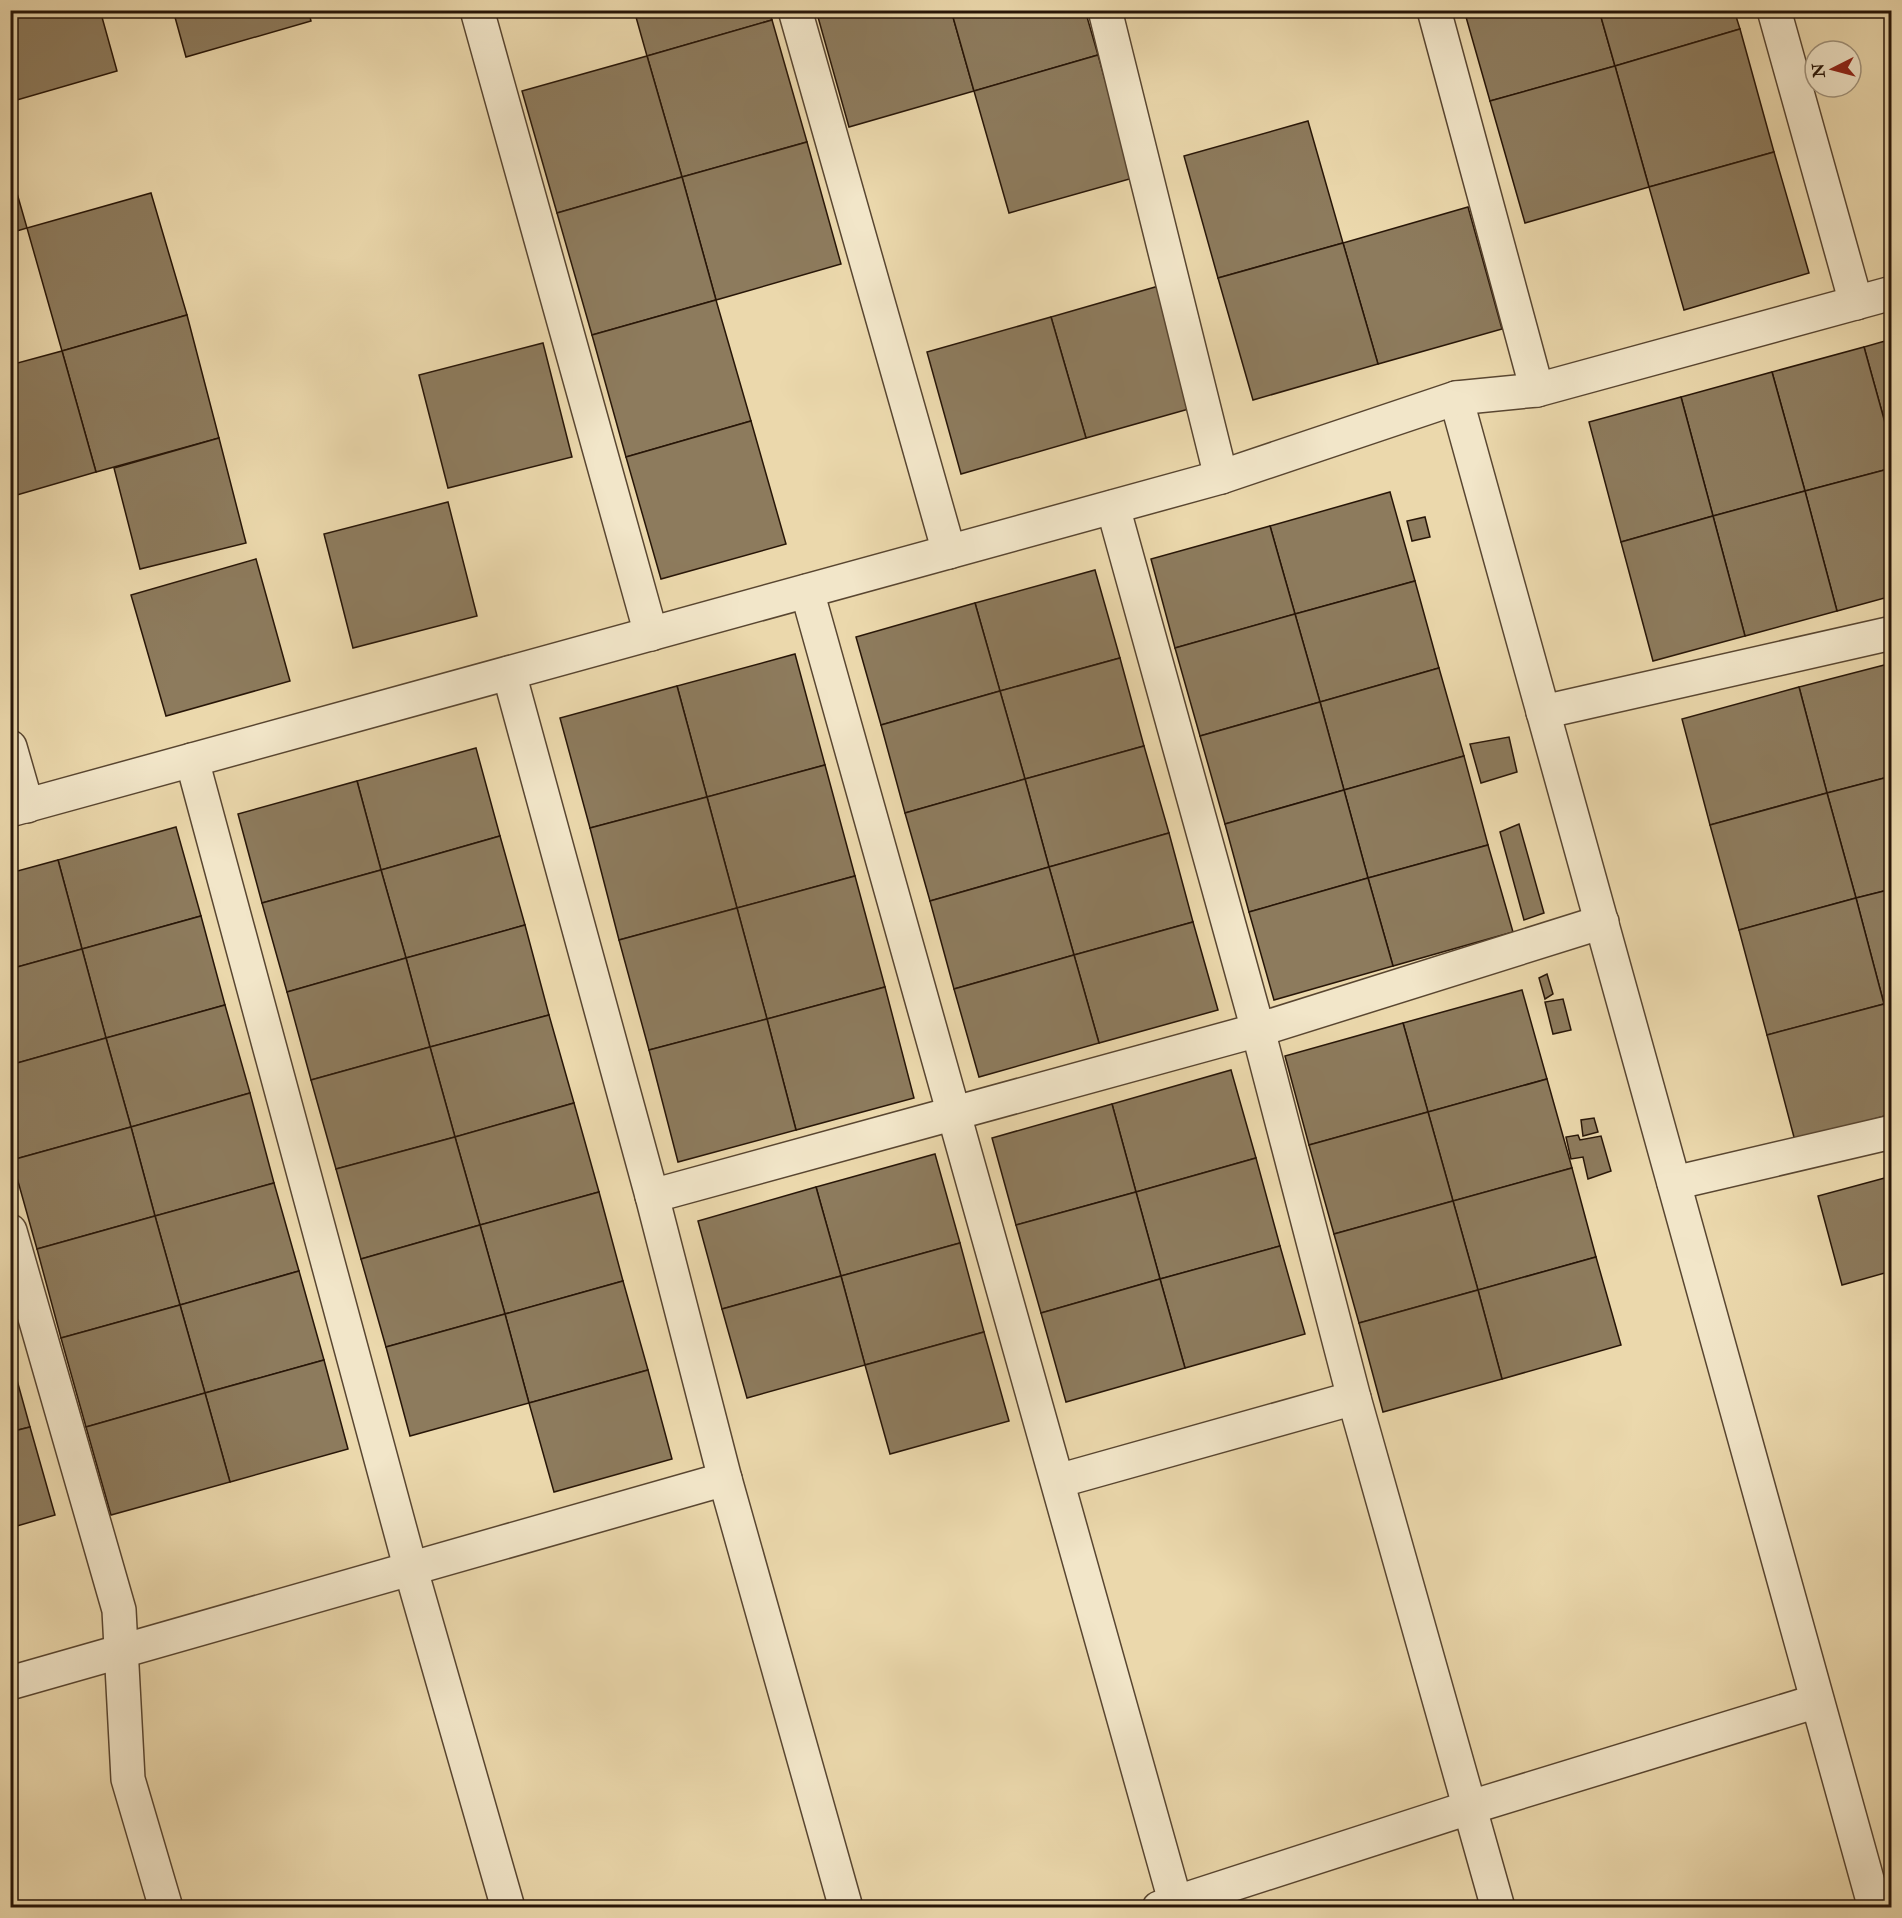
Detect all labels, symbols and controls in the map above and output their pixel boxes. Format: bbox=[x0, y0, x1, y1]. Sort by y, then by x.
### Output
north arrow bbox=[1803, 39, 1863, 99]
text: N bbox=[1808, 62, 1830, 80]

